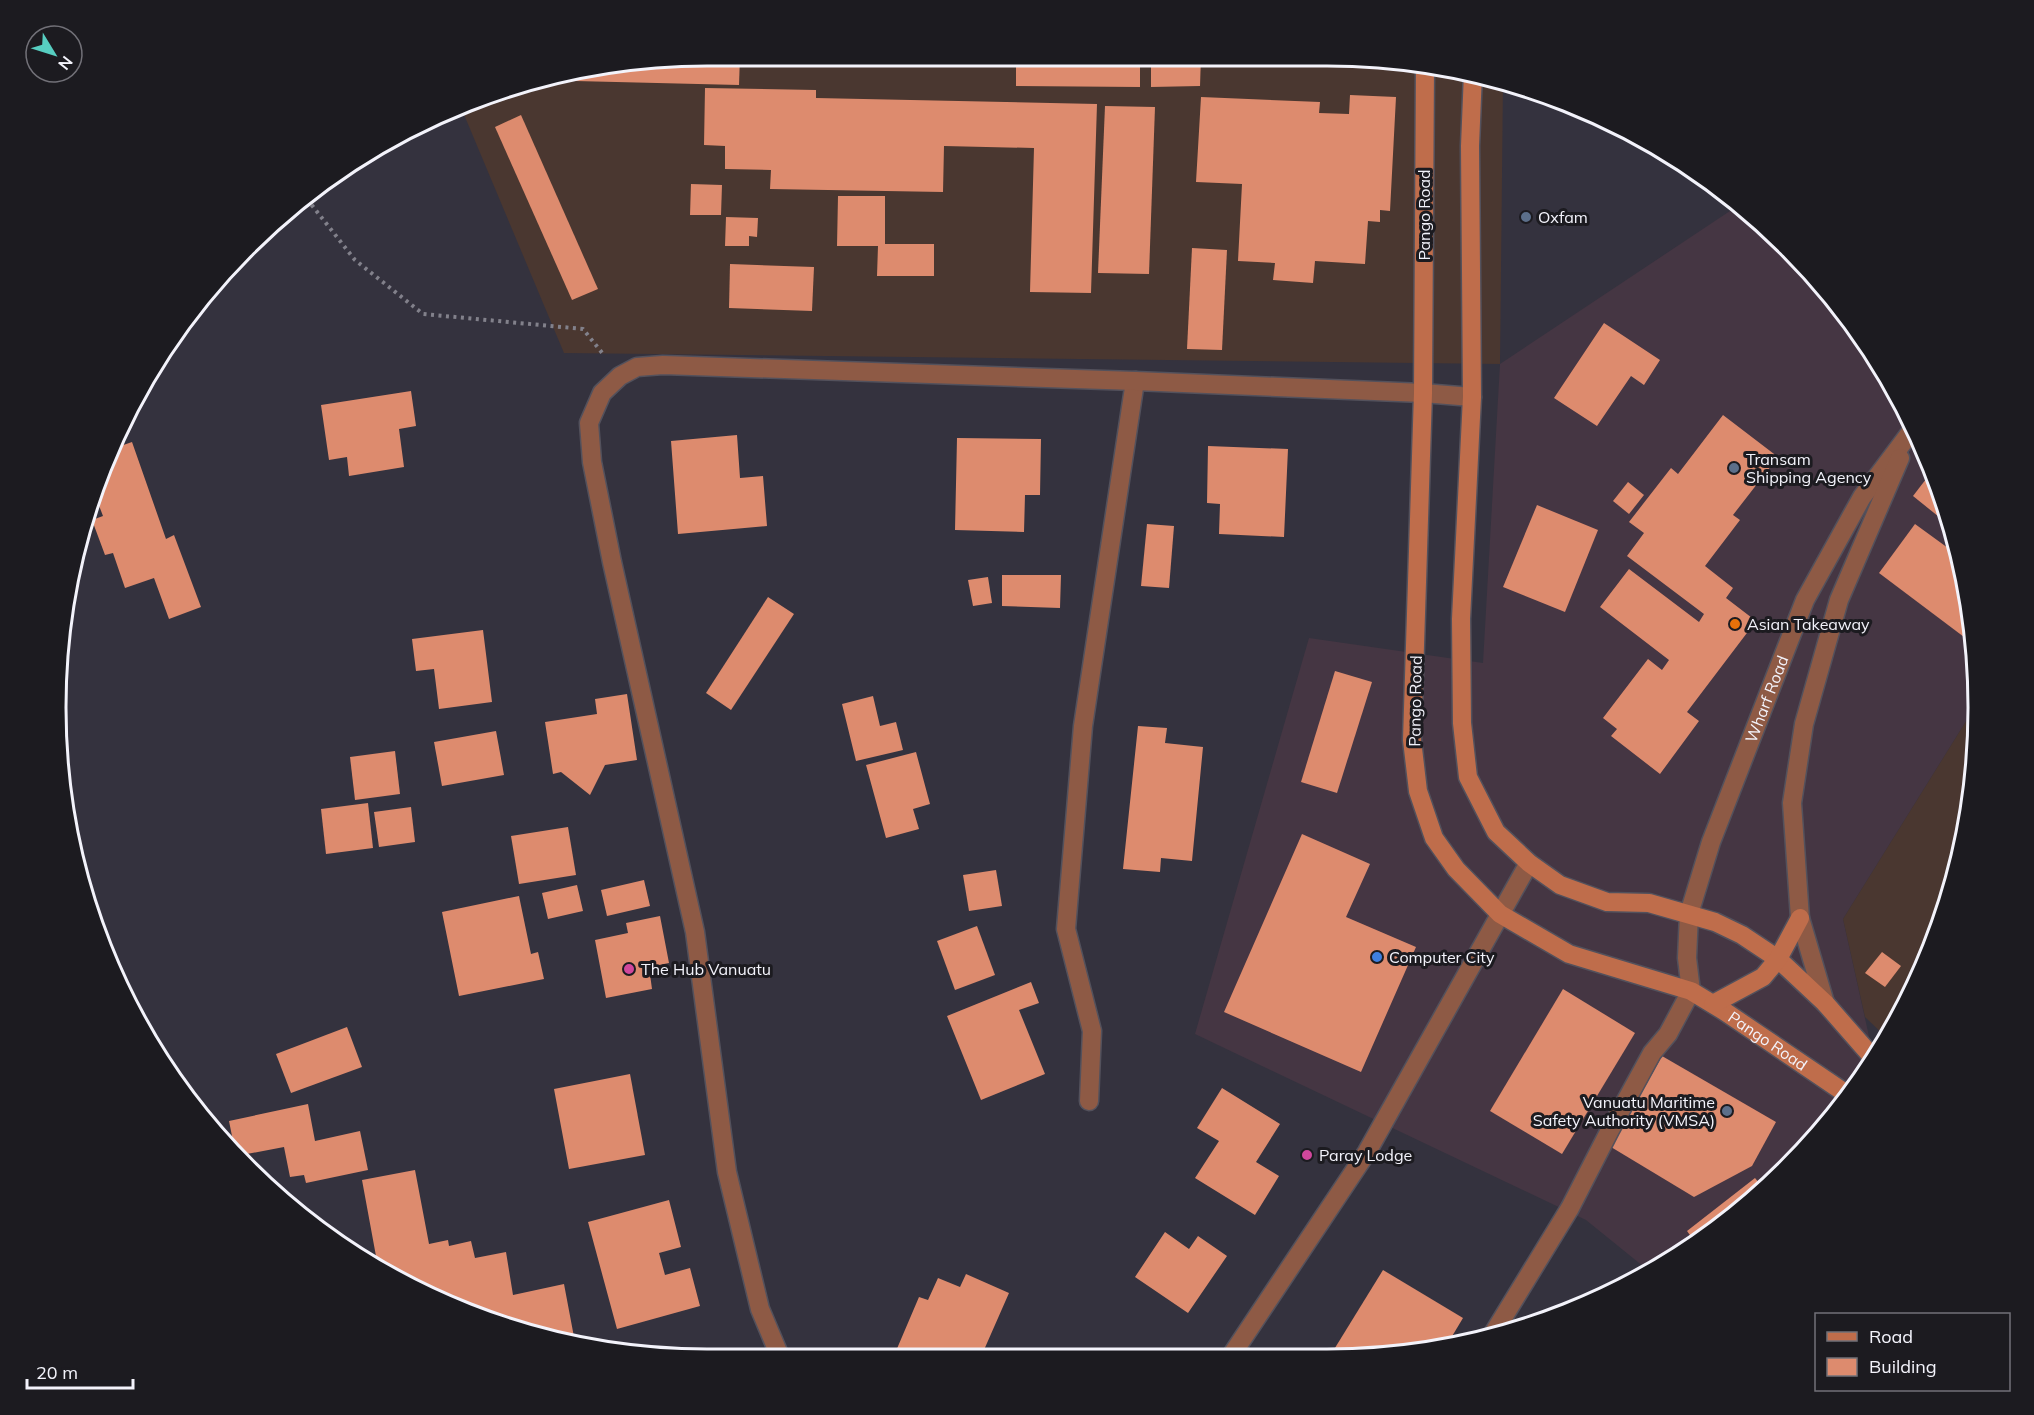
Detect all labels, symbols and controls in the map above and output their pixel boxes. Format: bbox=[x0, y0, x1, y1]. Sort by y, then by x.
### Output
north arrow bbox=[24, 24, 84, 84]
text: N bbox=[54, 52, 77, 74]
street label: Pango Road bbox=[1414, 169, 1434, 261]
place label: Oxfam bbox=[1538, 207, 1588, 227]
marker: Oxfam bbox=[1519, 210, 1533, 224]
place label: Transam Shipping Agency bbox=[1746, 449, 1872, 487]
marker: Transam Shipping Agency bbox=[1727, 461, 1741, 475]
place label: Asian Takeaway bbox=[1747, 614, 1870, 634]
marker: Asian Takeaway bbox=[1728, 617, 1742, 631]
street label: Wharf Road bbox=[1741, 653, 1793, 745]
street label: Pango Road bbox=[1404, 655, 1426, 747]
place label: Computer City bbox=[1389, 947, 1495, 967]
marker: Computer City bbox=[1370, 950, 1384, 964]
place label: The Hub Vanuatu bbox=[641, 959, 771, 979]
marker: The Hub Vanuatu bbox=[622, 962, 636, 976]
street label: Pango Road bbox=[1725, 1007, 1811, 1075]
place label: Vanuatu Maritime Safety Authority (VMSA) bbox=[1533, 1092, 1715, 1130]
marker: Vanuatu Maritime Safety Authority (VMSA) bbox=[1720, 1104, 1734, 1118]
place label: Paray Lodge bbox=[1319, 1145, 1412, 1165]
marker: Paray Lodge bbox=[1300, 1148, 1314, 1162]
legend bbox=[1815, 1313, 2010, 1391]
text: Road bbox=[1869, 1325, 1913, 1348]
scale bar bbox=[27, 1352, 134, 1390]
text: Building bbox=[1869, 1355, 1937, 1378]
text: 20 m bbox=[36, 1361, 78, 1384]

